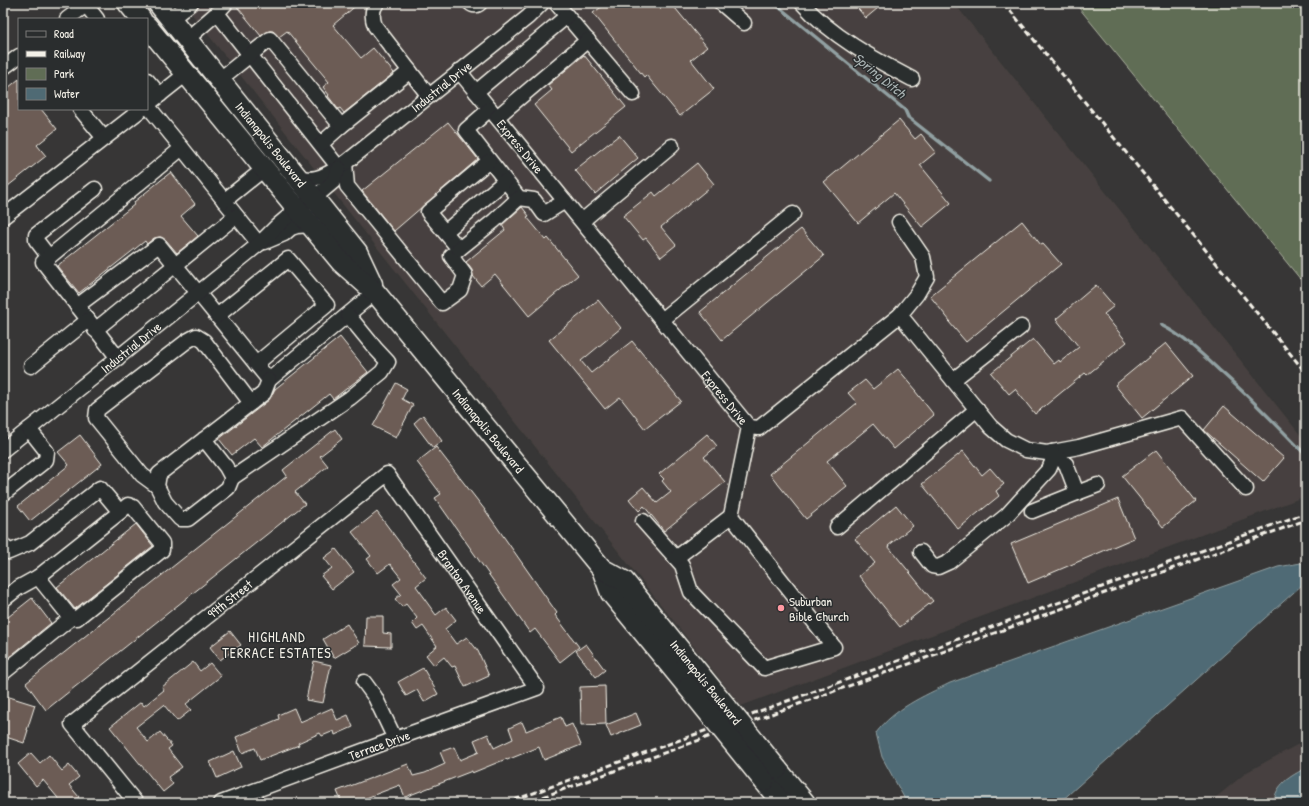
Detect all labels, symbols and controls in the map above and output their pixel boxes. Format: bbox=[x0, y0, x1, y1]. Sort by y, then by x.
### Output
legend bbox=[18, 18, 148, 110]
text: Road bbox=[54, 25, 74, 42]
text: Railway bbox=[54, 45, 85, 62]
water label: Spring Ditch bbox=[849, 48, 911, 104]
street label: Industrial Drive bbox=[407, 57, 475, 116]
text: Park bbox=[54, 65, 74, 82]
text: Water bbox=[54, 85, 80, 102]
street label: Indianapolis Boulevard bbox=[231, 98, 311, 191]
street label: Express Drive bbox=[493, 115, 548, 177]
street label: Industrial Drive bbox=[97, 317, 165, 377]
street label: Express Drive bbox=[697, 367, 752, 428]
street label: Indianapolis Boulevard bbox=[449, 384, 529, 477]
street label: Branton Avenue bbox=[434, 546, 491, 617]
street label: 99th Street bbox=[203, 575, 256, 622]
place label: Suburban Bible Church bbox=[789, 592, 849, 625]
marker: Suburban Bible Church bbox=[776, 603, 786, 613]
district label: HIGHLAND TERRACE ESTATES bbox=[222, 627, 332, 662]
street label: Indianapolis Boulevard bbox=[666, 636, 746, 728]
street label: Terrace Drive bbox=[346, 726, 412, 764]

